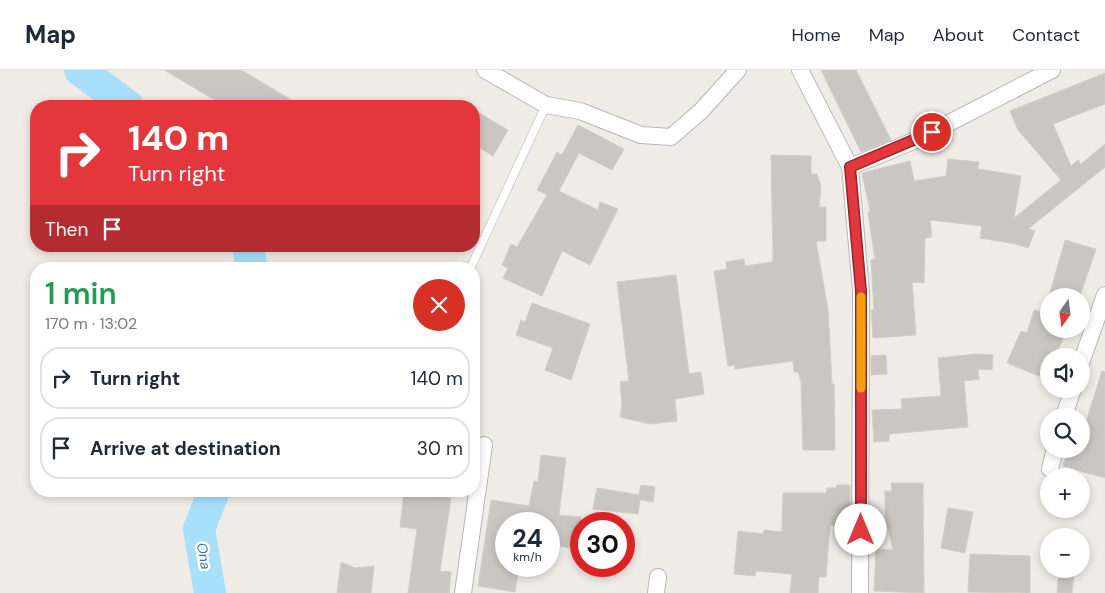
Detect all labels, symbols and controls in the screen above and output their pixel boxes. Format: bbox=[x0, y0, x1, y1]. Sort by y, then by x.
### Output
text: Map bbox=[25, 19, 76, 50]
text: Home bbox=[791, 23, 841, 47]
text: Map bbox=[869, 23, 905, 47]
text: About bbox=[933, 23, 984, 47]
text: Contact bbox=[1012, 23, 1080, 47]
pin bbox=[911, 111, 953, 153]
text: 140 m bbox=[128, 115, 229, 161]
icon: arrive bbox=[918, 118, 946, 146]
icon: right bbox=[45, 120, 110, 185]
text: Turn right bbox=[128, 159, 225, 188]
icon: arrive bbox=[98, 215, 126, 243]
text: Then bbox=[45, 217, 88, 242]
text: 1 min bbox=[45, 274, 117, 313]
button: close bbox=[413, 279, 465, 331]
north arrow bbox=[1040, 288, 1090, 338]
map controls bbox=[1040, 288, 1090, 578]
text: 170 m · 13:02 bbox=[45, 313, 137, 334]
button: sound bbox=[1040, 348, 1090, 398]
icon: right bbox=[47, 364, 75, 392]
text: Turn right bbox=[90, 366, 180, 391]
text: 140 m bbox=[411, 366, 463, 391]
button: search bbox=[1040, 408, 1090, 458]
icon: arrive bbox=[47, 434, 75, 462]
text: Arrive at destination bbox=[90, 436, 281, 461]
text: 30 m bbox=[417, 436, 463, 461]
button: + bbox=[1040, 468, 1090, 518]
position arrow bbox=[834, 503, 886, 555]
speed limit sign: 30 bbox=[570, 512, 635, 577]
text: 24 bbox=[512, 522, 543, 555]
button: − bbox=[1040, 528, 1090, 578]
water label: Ona bbox=[193, 541, 215, 571]
text: km/h bbox=[513, 549, 542, 565]

